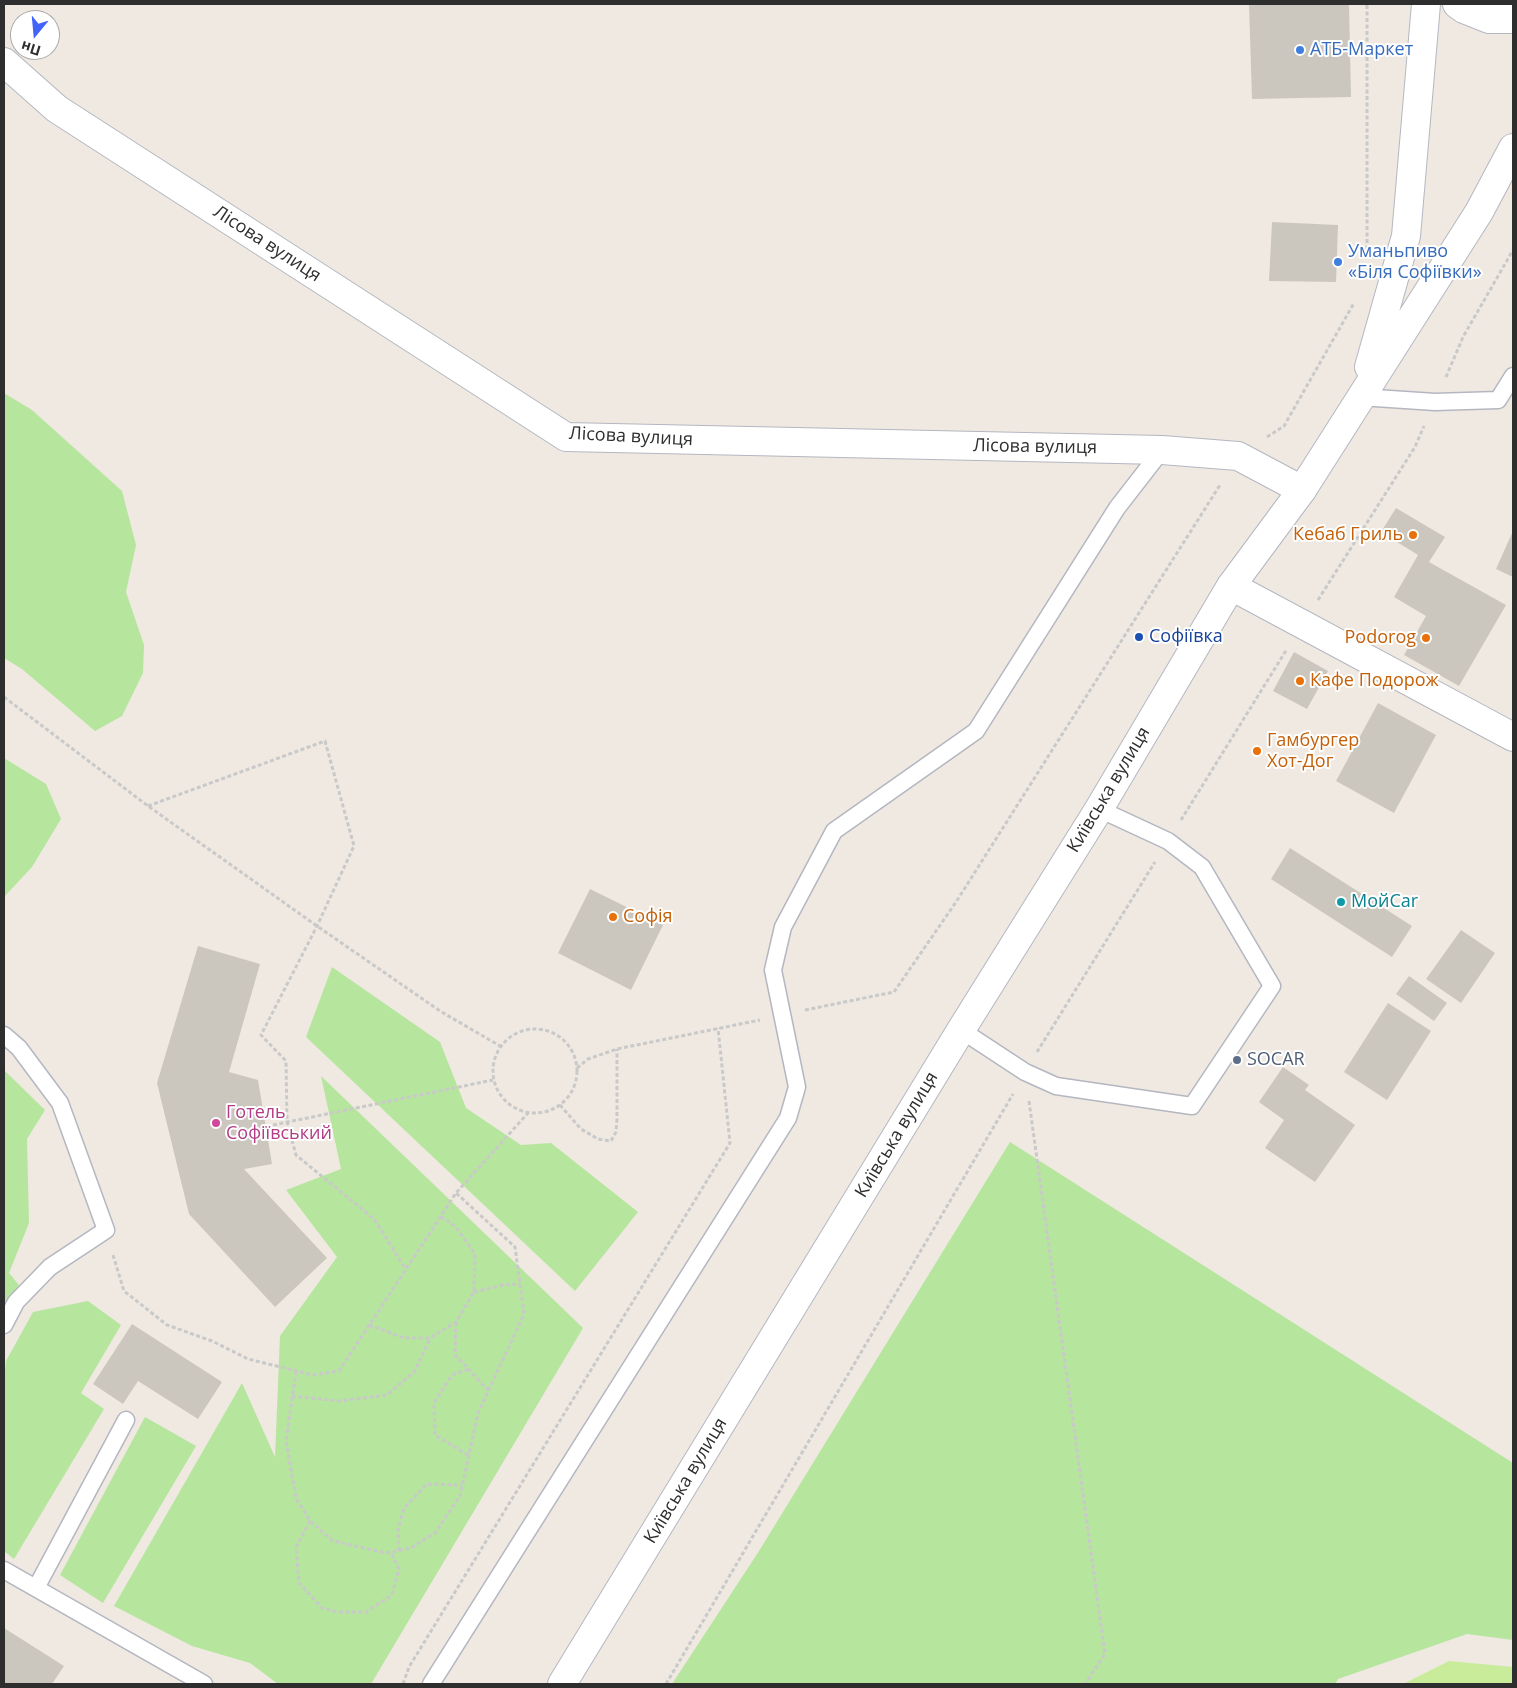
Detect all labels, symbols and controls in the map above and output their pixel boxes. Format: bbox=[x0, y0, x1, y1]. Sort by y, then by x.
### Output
north arrow bbox=[10, 10, 60, 60]
text: Пн bbox=[19, 37, 43, 61]
place label: АТБ-Маркет bbox=[1310, 39, 1413, 61]
marker: АТБ-Маркет bbox=[1294, 44, 1306, 56]
street label: Лісова вулиця bbox=[209, 201, 325, 287]
place label: Уманьпиво «Біля Софіївки» bbox=[1348, 241, 1482, 284]
marker: Уманьпиво «Біля Софіївки» bbox=[1332, 256, 1344, 268]
street label: Лісова вулиця bbox=[569, 423, 693, 451]
street label: Лісова вулиця bbox=[973, 435, 1097, 459]
place label: Кебаб Гриль bbox=[1293, 524, 1403, 546]
marker: Кебаб Гриль bbox=[1407, 529, 1419, 541]
place label: Софіївка bbox=[1149, 626, 1223, 648]
place label: Podorog bbox=[1345, 627, 1416, 649]
marker: Софіївка bbox=[1133, 631, 1145, 643]
marker: Podorog bbox=[1420, 632, 1432, 644]
place label: Кафе Подорож bbox=[1310, 670, 1439, 692]
marker: Кафе Подорож bbox=[1294, 675, 1306, 687]
street label: Київська вулиця bbox=[1063, 723, 1155, 857]
place label: Гамбургер Хот-Дог bbox=[1267, 730, 1359, 772]
marker: Гамбургер Хот-Дог bbox=[1251, 745, 1263, 757]
place label: МойCar bbox=[1351, 891, 1418, 913]
marker: МойCar bbox=[1335, 896, 1347, 908]
place label: Софія bbox=[623, 906, 673, 928]
marker: Софія bbox=[607, 911, 619, 923]
place label: SOCAR bbox=[1247, 1049, 1305, 1071]
marker: SOCAR bbox=[1231, 1054, 1243, 1066]
street label: Київська вулиця bbox=[851, 1068, 943, 1202]
place label: Готель Софіївський bbox=[226, 1102, 332, 1144]
marker: Готель Софіївський bbox=[210, 1117, 222, 1129]
street label: Київська вулиця bbox=[640, 1414, 732, 1548]

